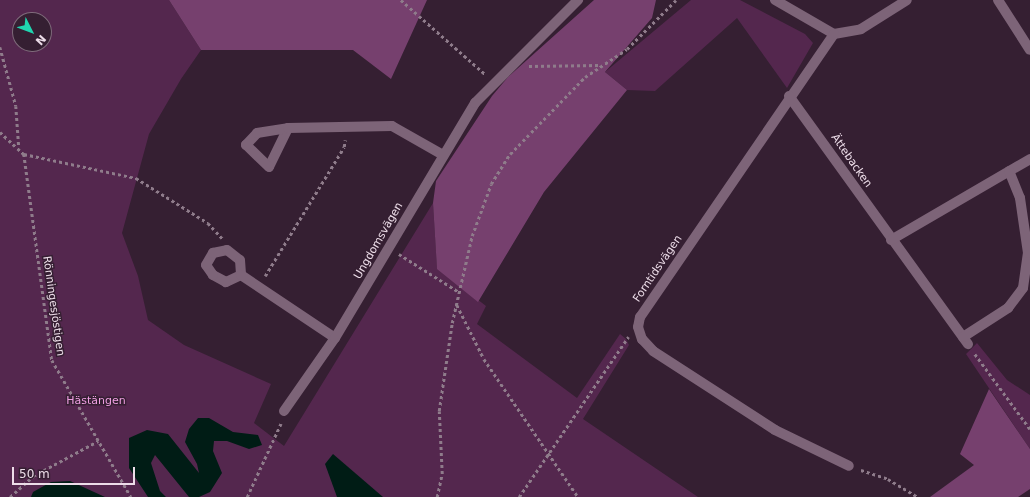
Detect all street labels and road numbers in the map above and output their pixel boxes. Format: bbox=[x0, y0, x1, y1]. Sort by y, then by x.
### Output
street label: Ättebacken bbox=[828, 132, 874, 190]
street label: Ungdomsvägen bbox=[352, 200, 406, 282]
street label: Forntidsvägen bbox=[631, 233, 685, 305]
street label: Rönningesjöstigen bbox=[39, 255, 67, 357]

